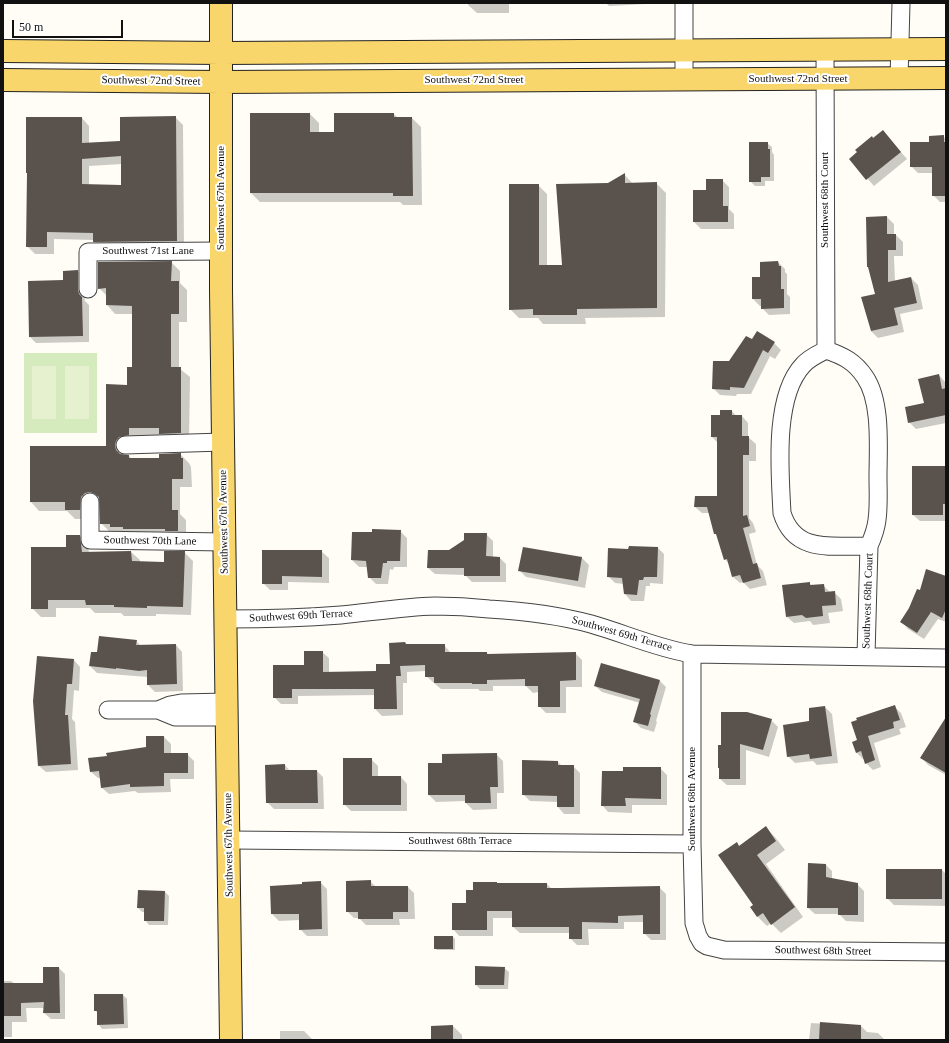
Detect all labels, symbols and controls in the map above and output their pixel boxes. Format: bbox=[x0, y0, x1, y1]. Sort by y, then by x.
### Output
scale bar bbox=[14, 12, 125, 38]
text: 50 m bbox=[19, 20, 43, 34]
street label: Southwest 72nd Street bbox=[749, 72, 847, 86]
street label: Southwest 72nd Street bbox=[425, 73, 523, 87]
street label: Southwest 72nd Street bbox=[101, 74, 201, 88]
street label: Southwest 67th Avenue bbox=[214, 146, 228, 250]
street label: Southwest 68th Court bbox=[818, 152, 832, 248]
street label: Southwest 71st Lane bbox=[102, 244, 194, 258]
street label: Southwest 67th Avenue bbox=[216, 470, 232, 574]
street label: Southwest 70th Lane bbox=[103, 534, 197, 548]
street label: Southwest 68th Court bbox=[860, 553, 876, 649]
street label: Southwest 69th Terrace bbox=[249, 607, 353, 625]
street label: Southwest 69th Terrace bbox=[570, 613, 674, 655]
street label: Southwest 68th Avenue bbox=[685, 747, 699, 851]
street label: Southwest 67th Avenue bbox=[221, 793, 237, 897]
street label: Southwest 68th Terrace bbox=[408, 834, 512, 848]
street label: Southwest 68th Street bbox=[775, 944, 871, 958]

